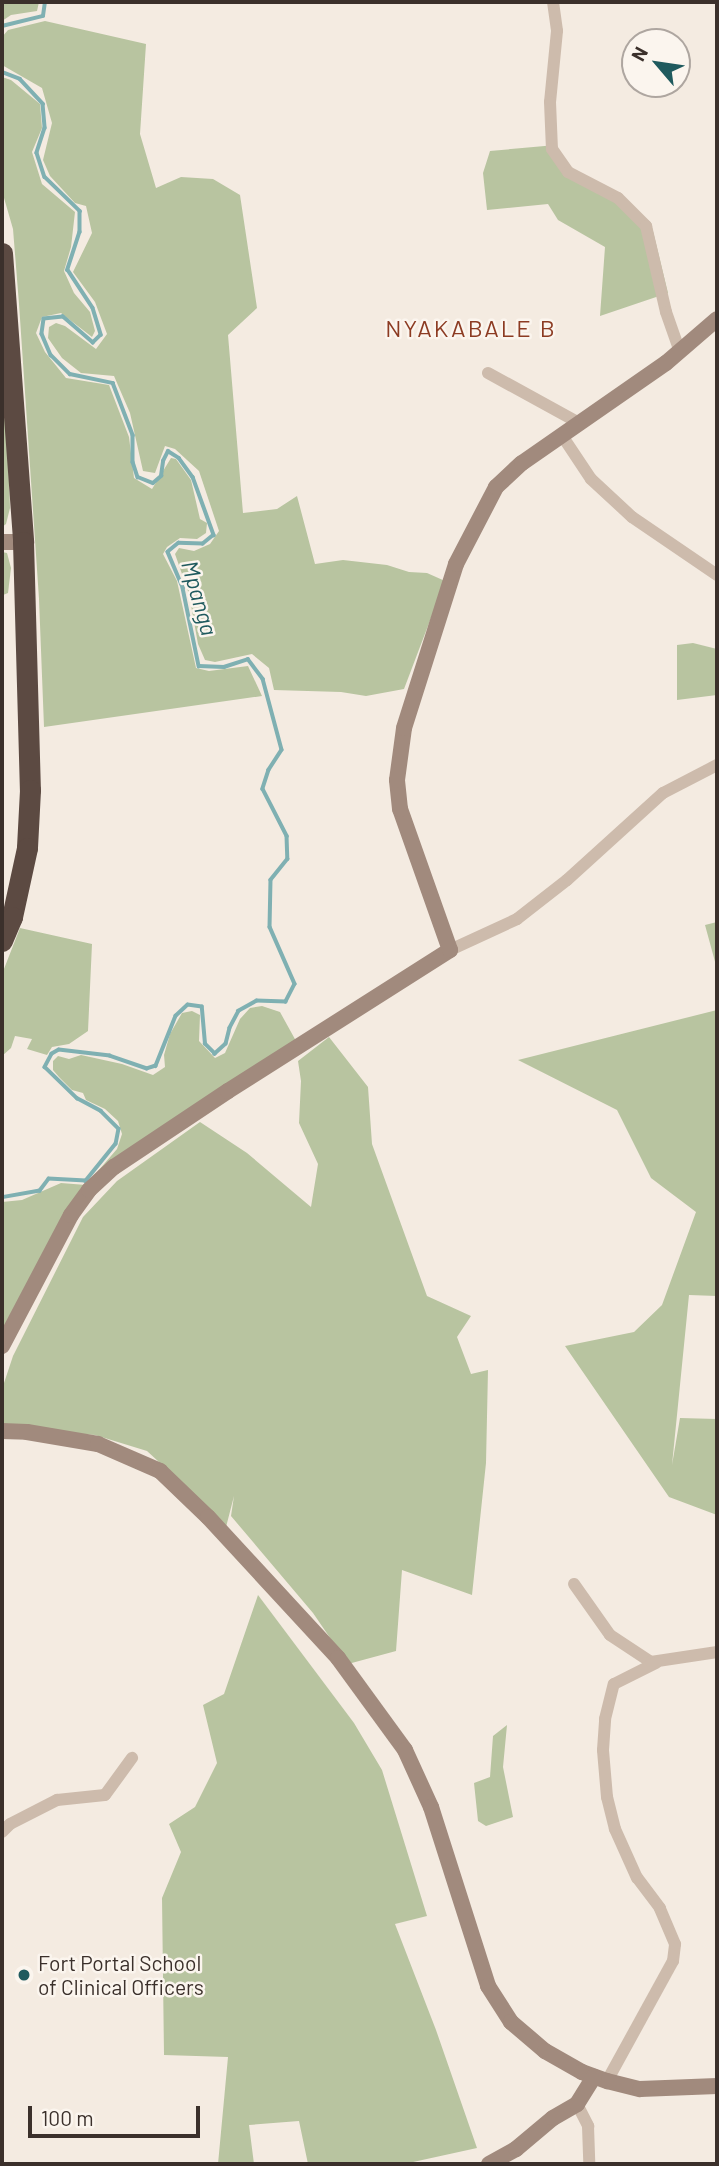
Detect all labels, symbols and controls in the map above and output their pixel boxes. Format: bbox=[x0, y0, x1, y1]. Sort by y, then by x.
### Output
north arrow bbox=[621, 28, 691, 98]
text: N bbox=[626, 42, 652, 65]
district label: NYAKABALE B bbox=[387, 314, 555, 342]
water label: Mpanga bbox=[176, 557, 224, 639]
place label: Fort Portal School of Clinical Officers bbox=[38, 1950, 204, 2000]
marker: Fort Portal School of Clinical Officers bbox=[16, 1967, 32, 1983]
scale bar bbox=[32, 2092, 203, 2136]
text: 100 m bbox=[41, 2105, 94, 2130]

